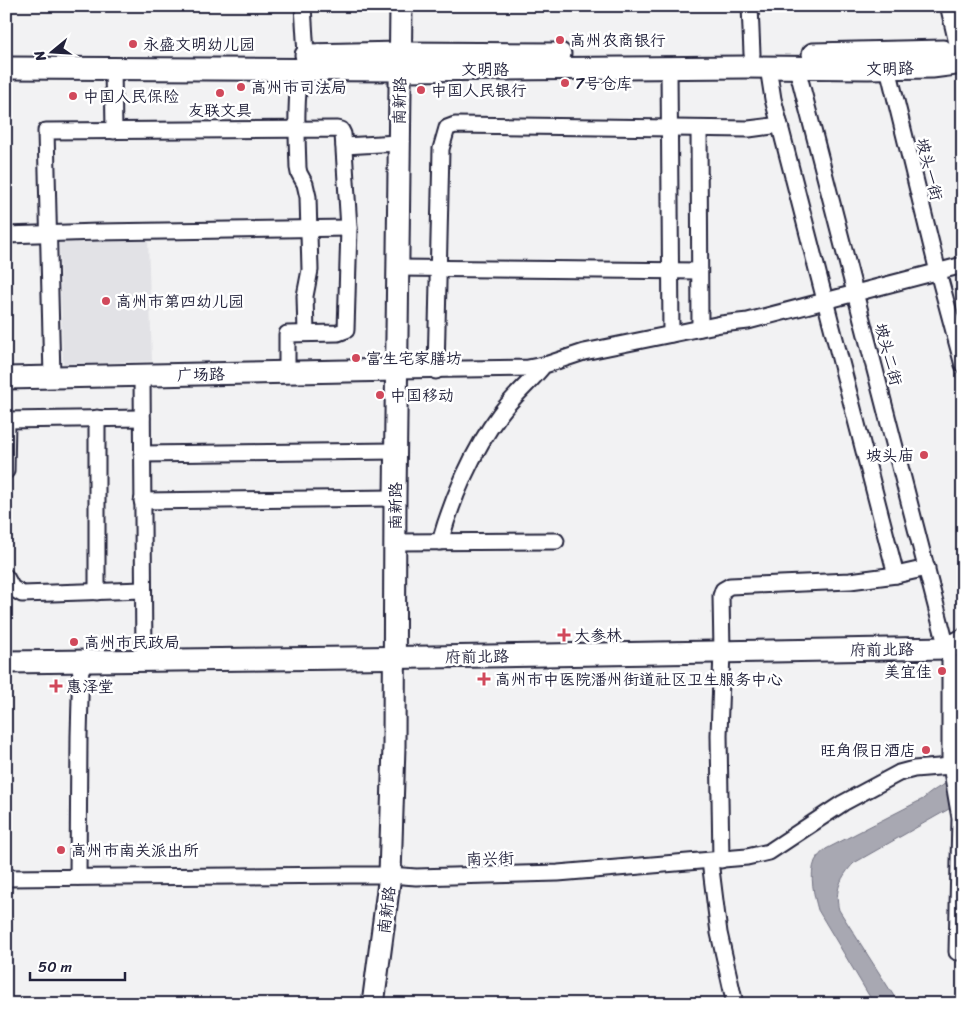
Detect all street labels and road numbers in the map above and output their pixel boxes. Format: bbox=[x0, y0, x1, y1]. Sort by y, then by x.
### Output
street label: 文明路 bbox=[866, 54, 914, 83]
street label: 文明路 bbox=[461, 55, 509, 84]
street label: 南新路 bbox=[385, 77, 414, 125]
street label: 坡头一街 bbox=[908, 135, 951, 204]
street label: 坡头二街 bbox=[866, 319, 911, 389]
street label: 广场路 bbox=[177, 360, 225, 389]
street label: 南新路 bbox=[381, 482, 410, 530]
street label: 府前北路 bbox=[850, 634, 914, 665]
street label: 府前北路 bbox=[445, 641, 509, 672]
street label: 南兴街 bbox=[466, 843, 515, 874]
street label: 南新路 bbox=[369, 884, 404, 936]

